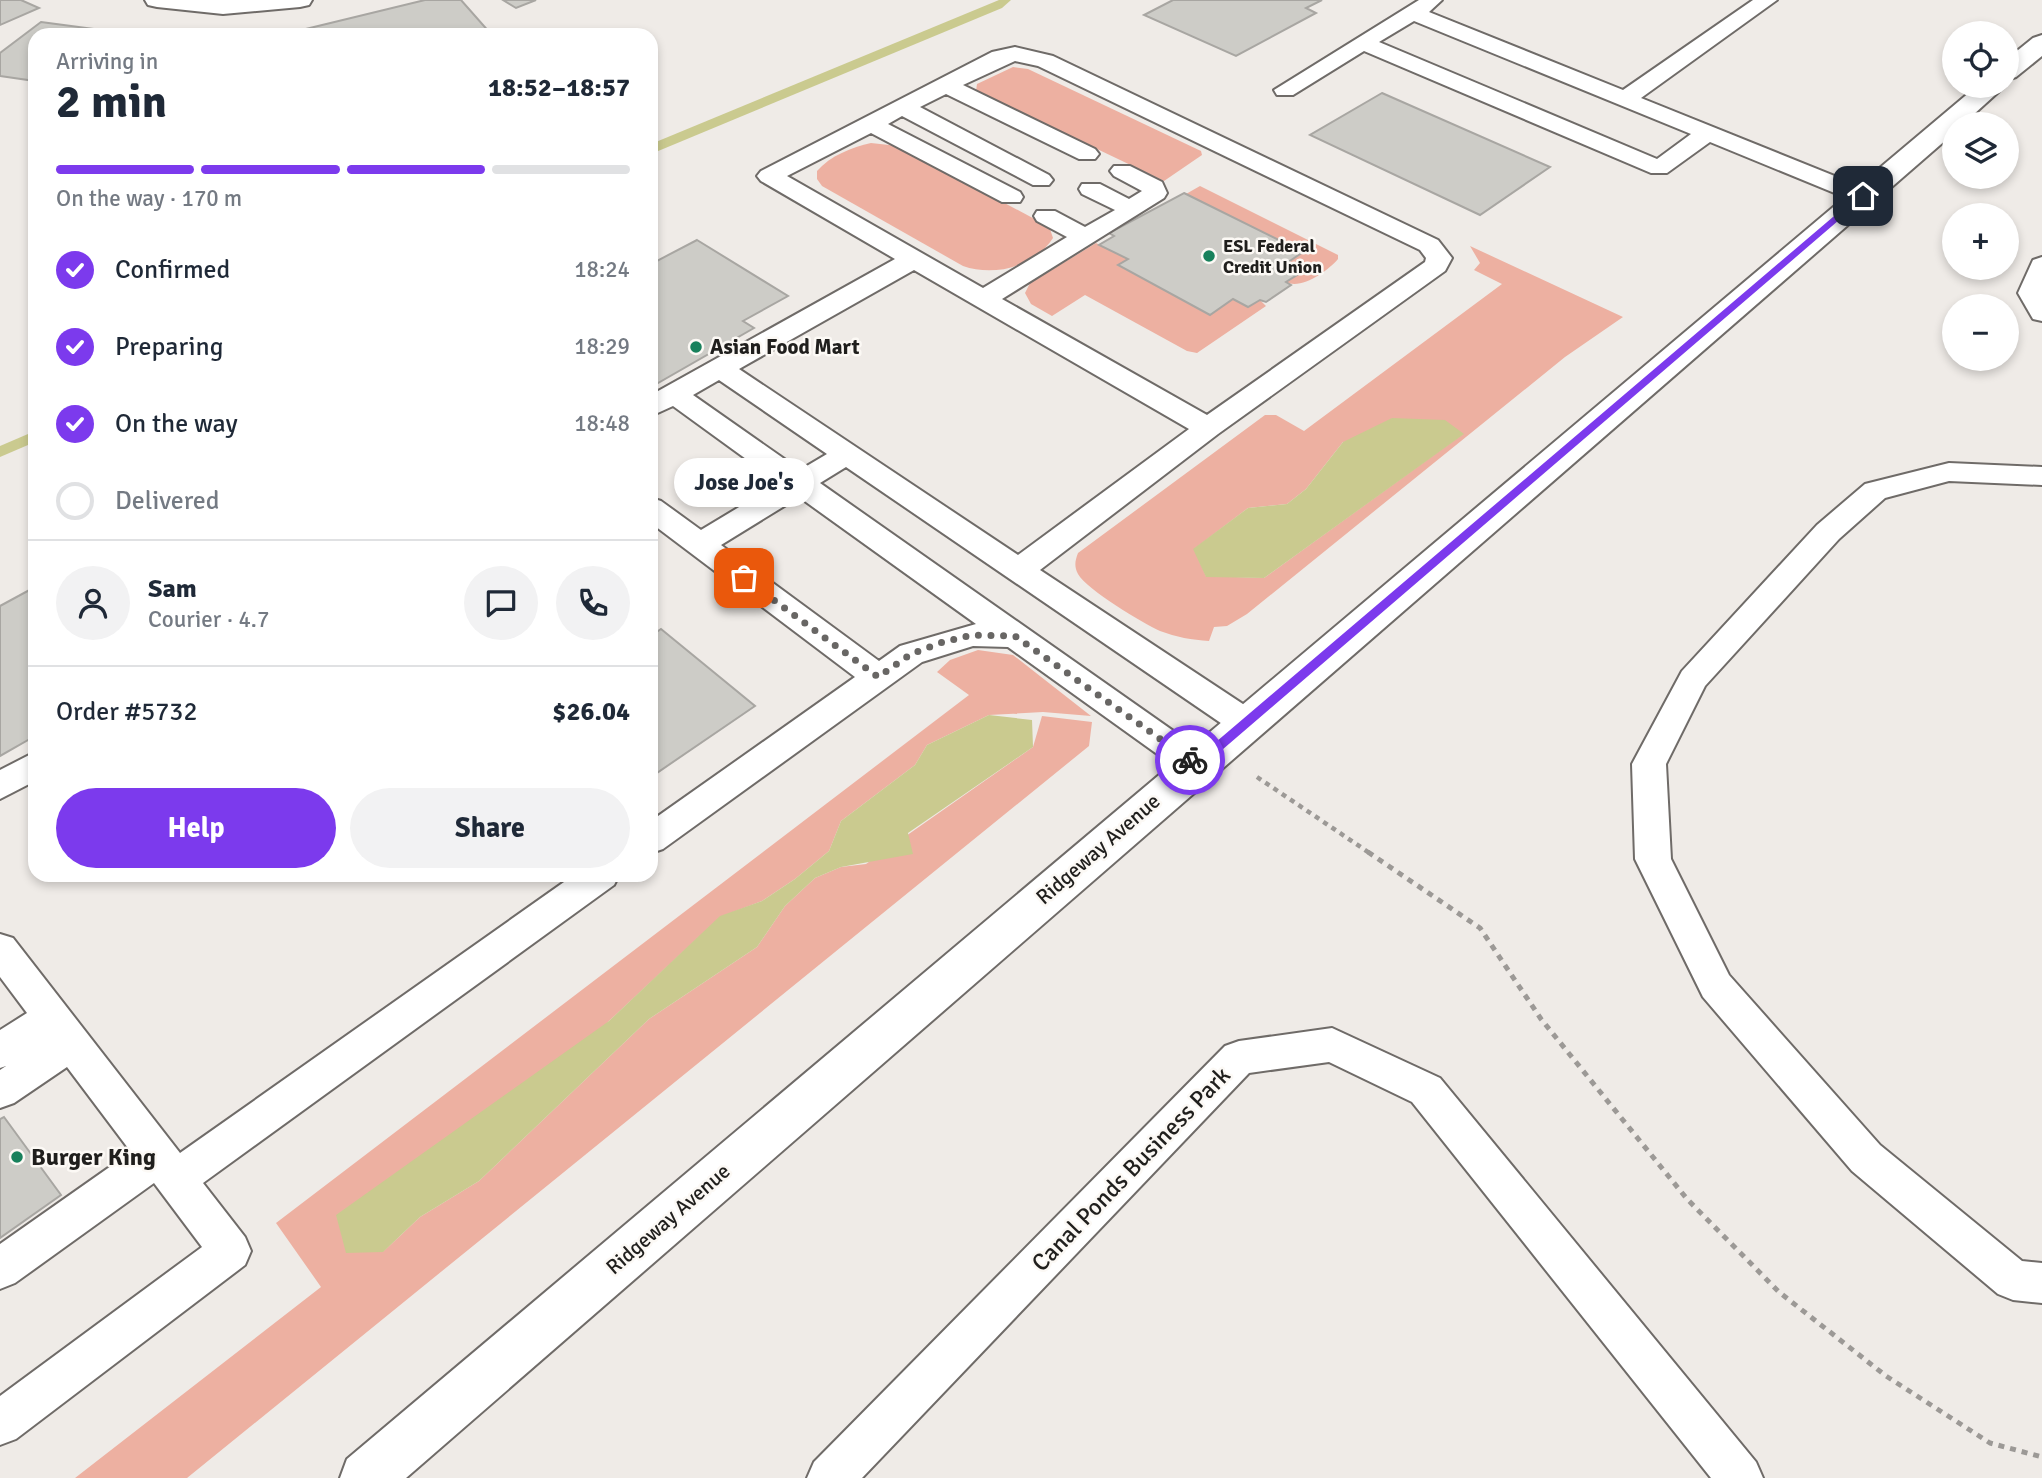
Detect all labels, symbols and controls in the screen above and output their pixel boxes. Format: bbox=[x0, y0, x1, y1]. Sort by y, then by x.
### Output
map controls bbox=[1942, 21, 2019, 371]
button: locate bbox=[1942, 21, 2019, 98]
text: Arriving in bbox=[56, 47, 158, 76]
text: 18:52–18:57 bbox=[488, 72, 630, 104]
text: 2 min bbox=[56, 74, 167, 130]
button: layers bbox=[1942, 112, 2019, 189]
pin bbox=[1833, 166, 1893, 226]
icon: home bbox=[1844, 177, 1882, 215]
text: On the way · 170 m bbox=[56, 184, 242, 213]
button: + bbox=[1942, 203, 2019, 280]
place label: ESL Federal Credit Union bbox=[1223, 235, 1322, 278]
marker: ESL Federal Credit Union bbox=[1201, 248, 1217, 264]
icon: check bbox=[56, 251, 94, 289]
text: Confirmed bbox=[115, 254, 230, 286]
text: 18:24 bbox=[574, 255, 630, 284]
button: − bbox=[1942, 294, 2019, 371]
icon: check bbox=[56, 328, 94, 366]
text: Preparing bbox=[115, 331, 223, 363]
text: 18:29 bbox=[574, 332, 630, 361]
place label: Asian Food Mart bbox=[710, 334, 860, 360]
marker: Asian Food Mart bbox=[688, 339, 704, 355]
icon: check bbox=[56, 405, 94, 443]
text: On the way bbox=[115, 408, 238, 440]
text: 18:48 bbox=[574, 409, 630, 438]
callout: Jose Joe's bbox=[674, 459, 814, 508]
text: Jose Joe's bbox=[694, 468, 794, 497]
text: Delivered bbox=[115, 485, 220, 517]
pin bbox=[714, 548, 774, 608]
icon: bag bbox=[725, 559, 763, 597]
button: person bbox=[56, 566, 130, 640]
button: chat bbox=[464, 566, 538, 640]
button: phone bbox=[556, 566, 630, 640]
text: Sam bbox=[148, 573, 197, 605]
text: Courier · 4.7 bbox=[148, 605, 269, 634]
text: Order #5732 bbox=[56, 696, 197, 728]
text: $26.04 bbox=[552, 696, 630, 728]
courier bbox=[1155, 725, 1225, 795]
icon: bike bbox=[1171, 741, 1209, 779]
button: Help bbox=[56, 788, 336, 868]
button: Share bbox=[350, 788, 630, 868]
street label: Ridgeway Avenue bbox=[1031, 788, 1165, 910]
street label: Canal Ponds Business Park bbox=[1025, 1060, 1237, 1278]
place label: Burger King bbox=[31, 1142, 156, 1172]
marker: Burger King bbox=[9, 1149, 25, 1165]
street label: Ridgeway Avenue bbox=[601, 1158, 735, 1280]

